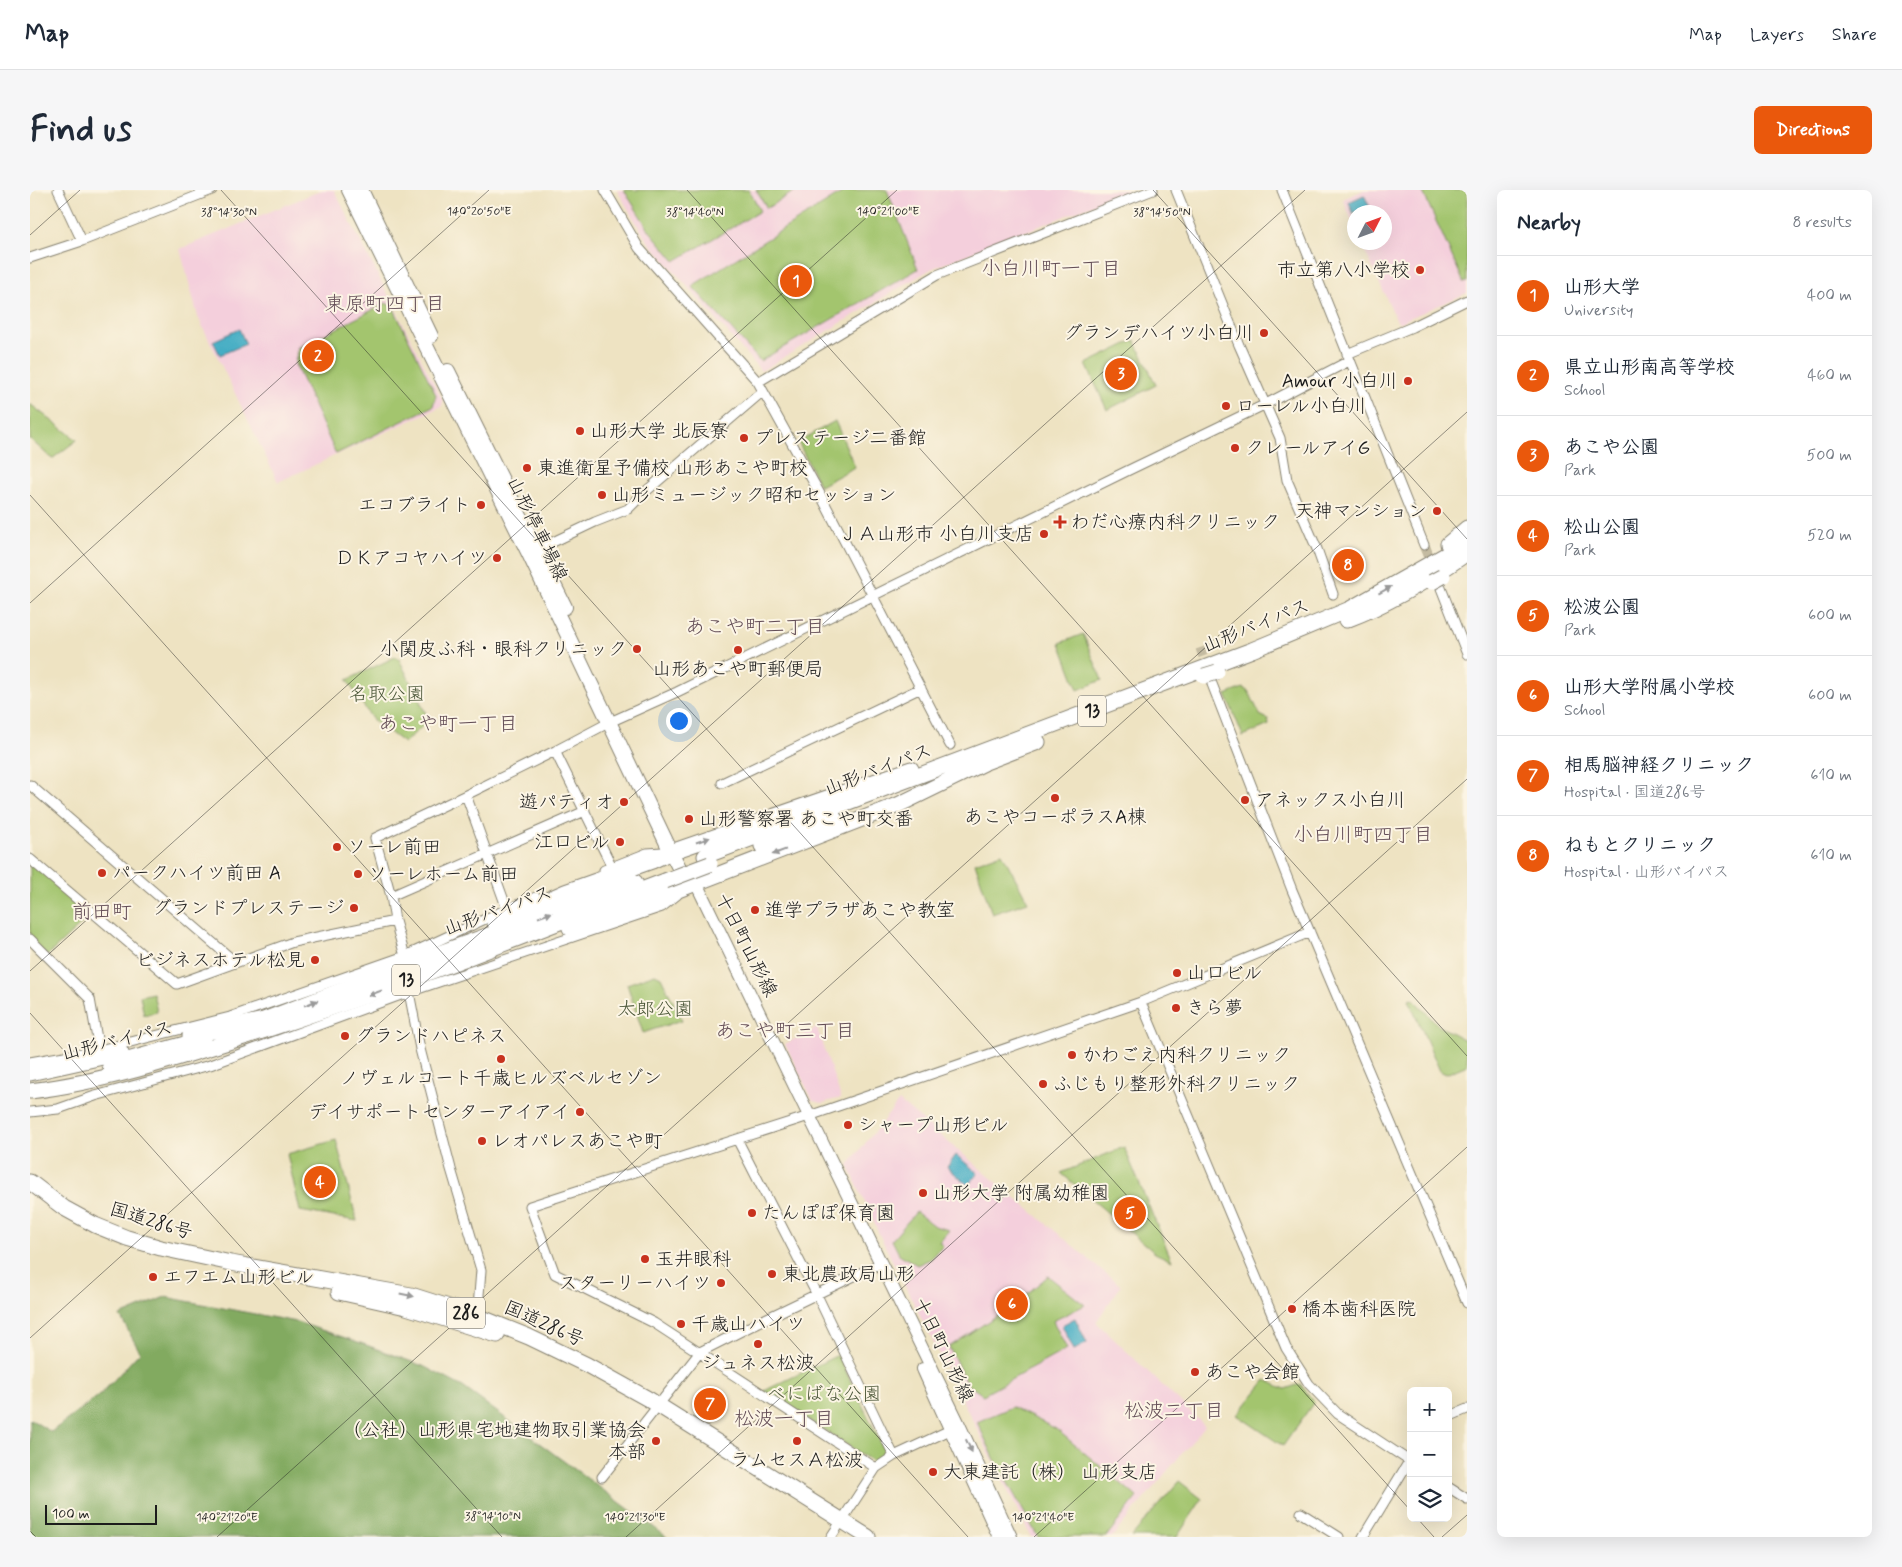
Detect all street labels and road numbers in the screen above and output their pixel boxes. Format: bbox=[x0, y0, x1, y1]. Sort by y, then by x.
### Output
street label: 山形停車場線 bbox=[501, 472, 573, 586]
street label: 山形バイパス bbox=[1199, 593, 1313, 659]
road number: 13 bbox=[1078, 696, 1106, 726]
street label: 山形バイパス bbox=[820, 738, 936, 802]
street label: 山形バイパス bbox=[440, 880, 556, 942]
street label: 十日町山形線 bbox=[709, 889, 783, 1001]
road number: 13 bbox=[392, 964, 420, 996]
street label: 山形バイパス bbox=[59, 1015, 175, 1067]
street label: 国道286号 bbox=[106, 1197, 196, 1245]
street label: 十日町山形線 bbox=[907, 1293, 979, 1407]
street label: 国道286号 bbox=[500, 1295, 588, 1353]
road number: 286 bbox=[447, 1298, 485, 1328]

